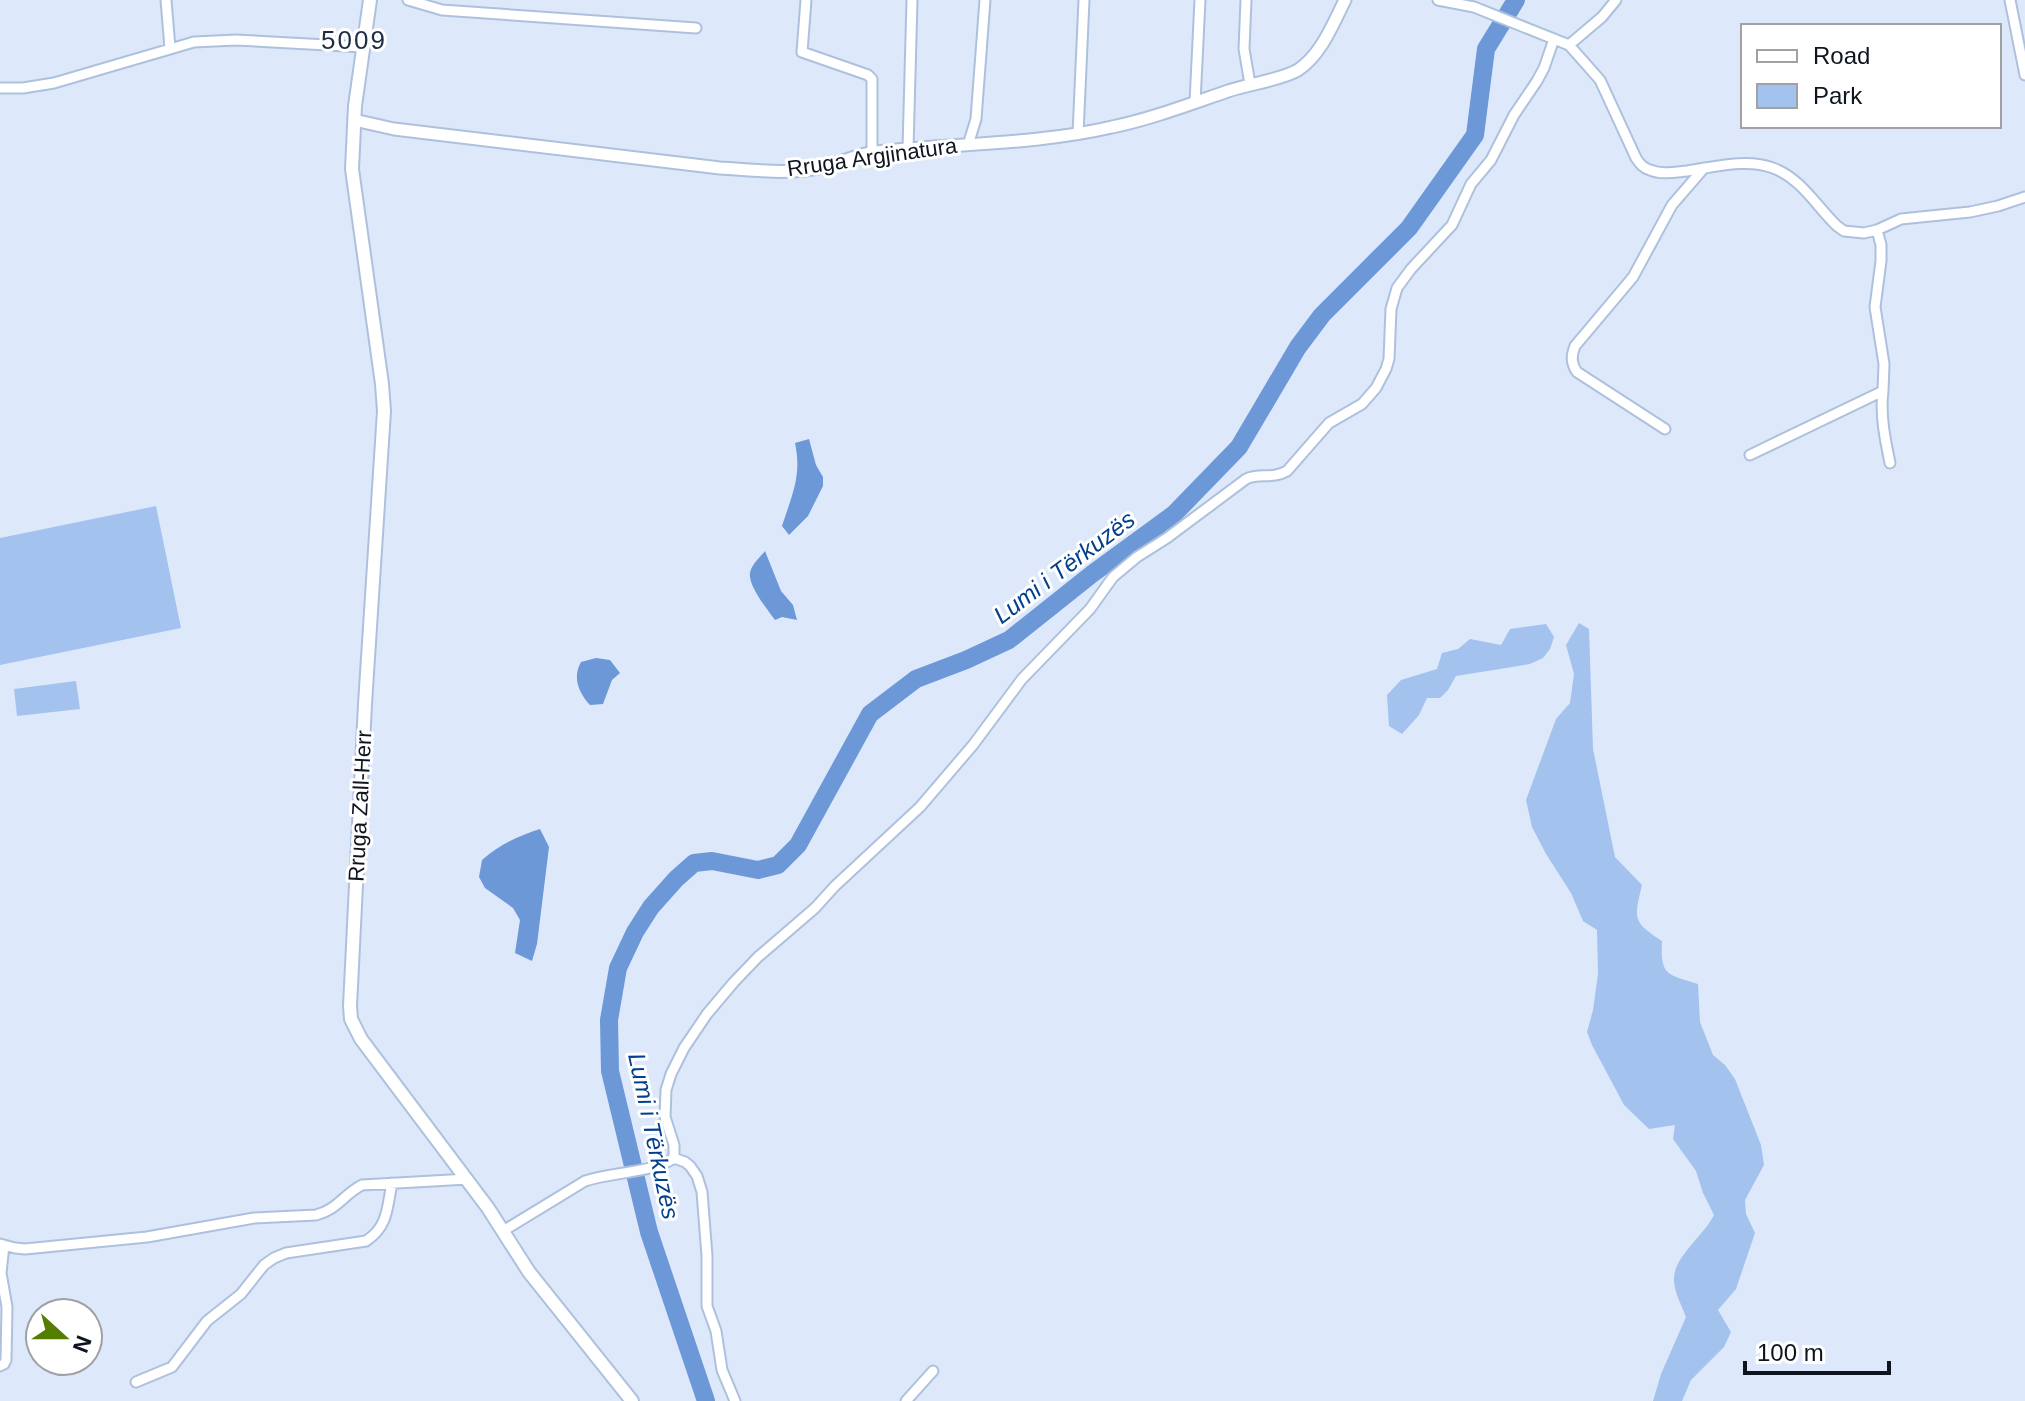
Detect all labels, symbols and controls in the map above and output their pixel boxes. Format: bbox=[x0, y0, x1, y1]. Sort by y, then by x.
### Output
legend bbox=[1741, 24, 2001, 128]
district label: 5009 bbox=[321, 25, 387, 55]
text: Road bbox=[1813, 42, 1870, 69]
text: Park bbox=[1813, 82, 1863, 109]
street label: Rruga Argjinatura bbox=[785, 133, 959, 181]
water label: Lumi i Tërkuzës bbox=[988, 505, 1140, 629]
street label: Rruga Zall-Herr bbox=[344, 730, 376, 882]
water label: Lumi i Tërkuzës bbox=[623, 1050, 685, 1222]
north arrow bbox=[24, 1297, 104, 1377]
scale bar bbox=[1745, 1325, 1889, 1375]
text: N bbox=[68, 1332, 97, 1356]
text: 100 m bbox=[1757, 1339, 1824, 1366]

